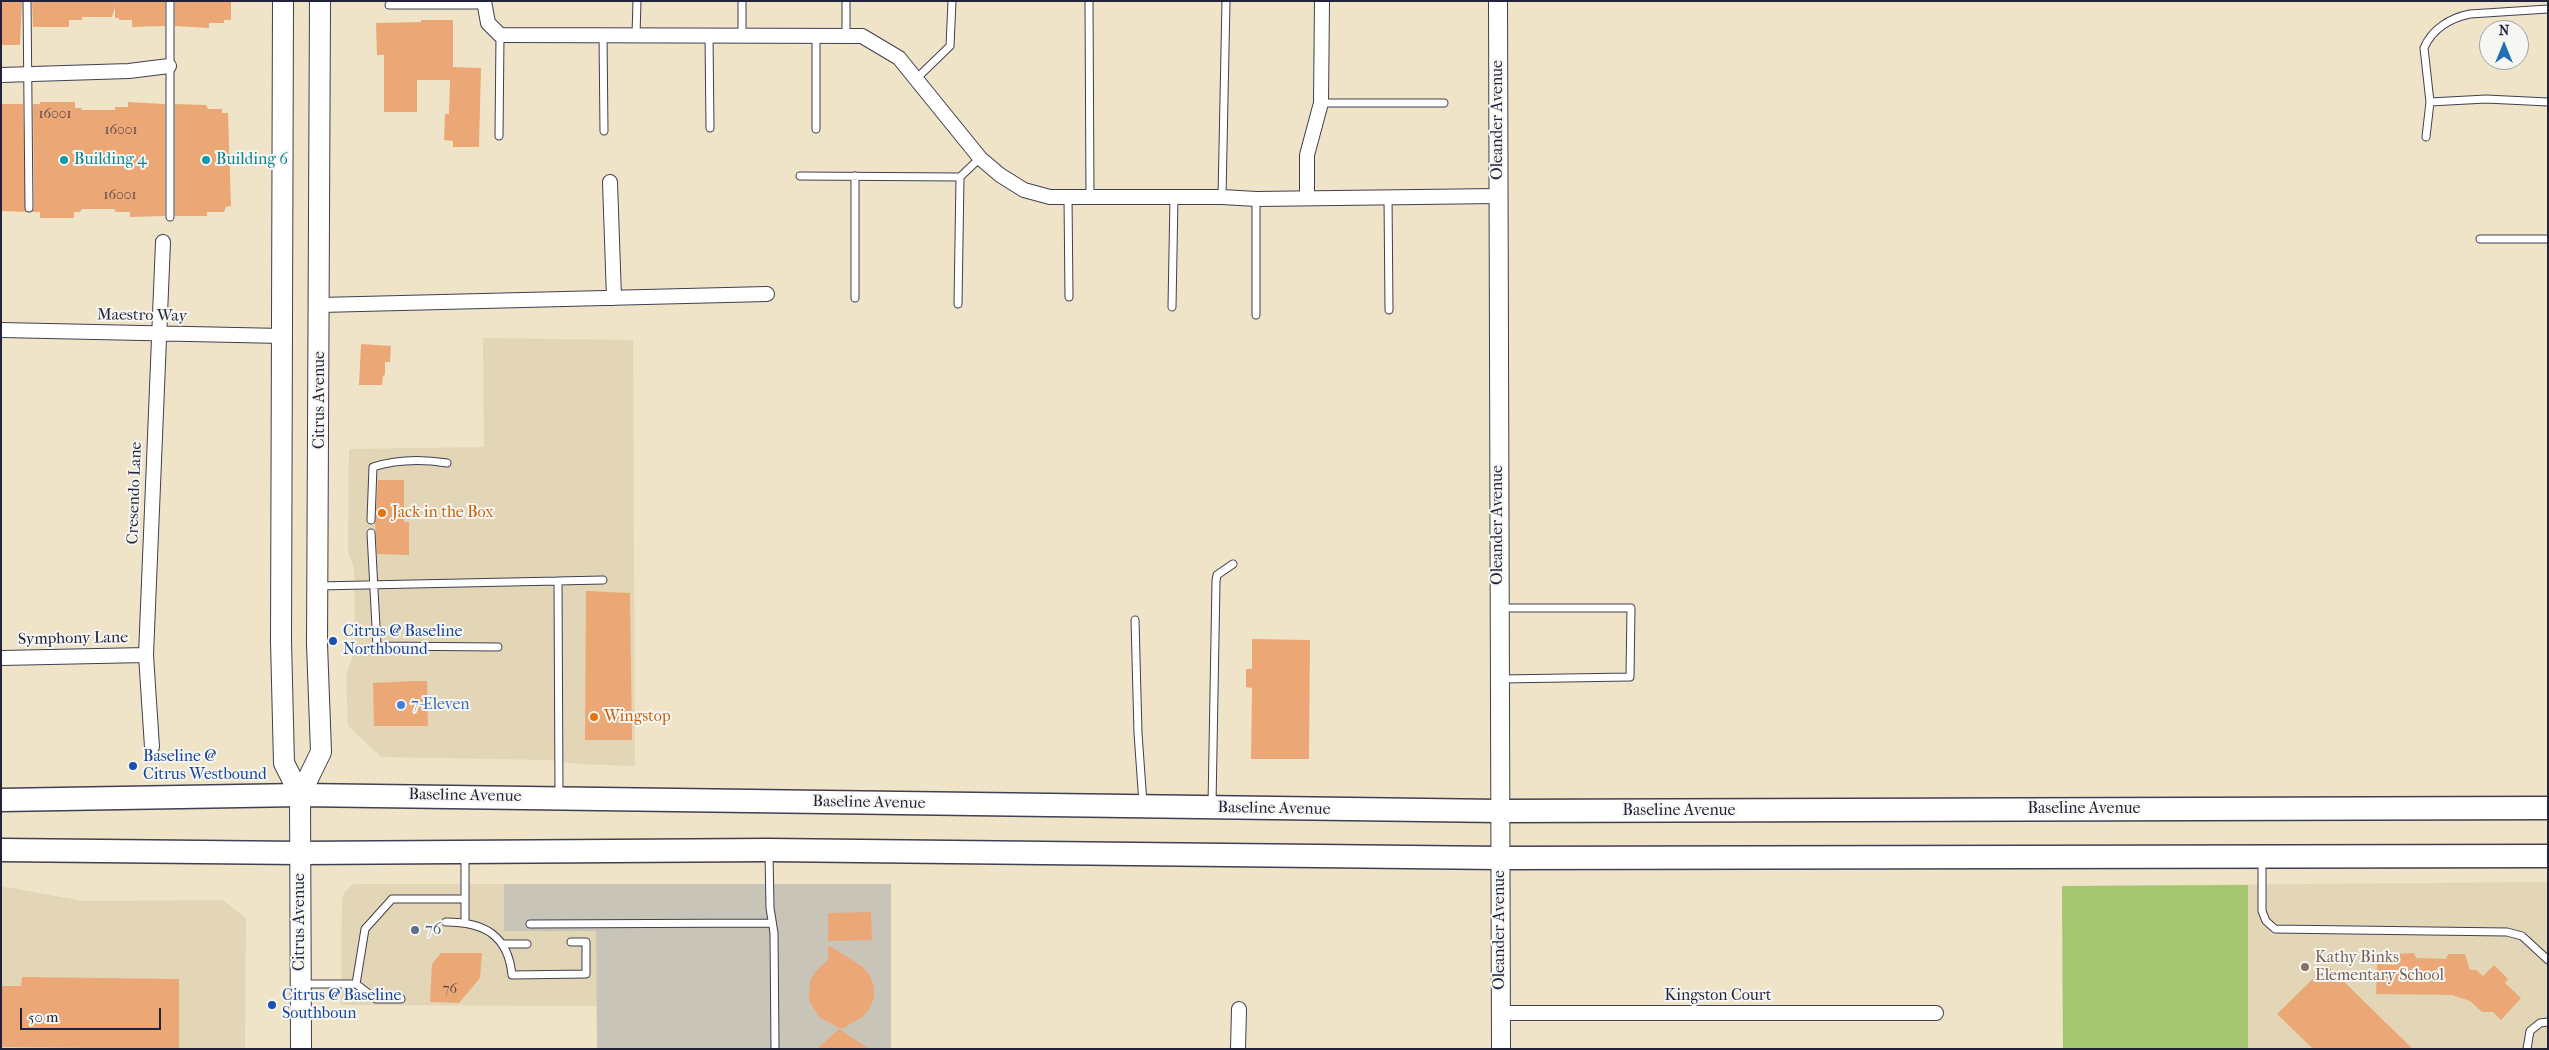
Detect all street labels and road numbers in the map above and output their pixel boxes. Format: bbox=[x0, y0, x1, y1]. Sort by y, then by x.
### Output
street label: Oleander Avenue bbox=[1488, 60, 1508, 180]
street label: Maestro Way bbox=[97, 306, 187, 326]
street label: Citrus Avenue bbox=[310, 351, 330, 449]
street label: Cresendo Lane bbox=[124, 441, 146, 545]
street label: Oleander Avenue bbox=[1488, 465, 1508, 585]
street label: Symphony Lane bbox=[18, 628, 128, 650]
street label: Baseline Avenue bbox=[408, 785, 522, 807]
street label: Baseline Avenue bbox=[812, 792, 926, 814]
street label: Baseline Avenue bbox=[1217, 798, 1331, 820]
street label: Baseline Avenue bbox=[2028, 799, 2140, 819]
street label: Baseline Avenue bbox=[1623, 801, 1735, 821]
street label: Oleander Avenue bbox=[1490, 870, 1510, 990]
street label: Citrus Avenue bbox=[290, 873, 310, 971]
street label: Kingston Court bbox=[1665, 986, 1771, 1006]

